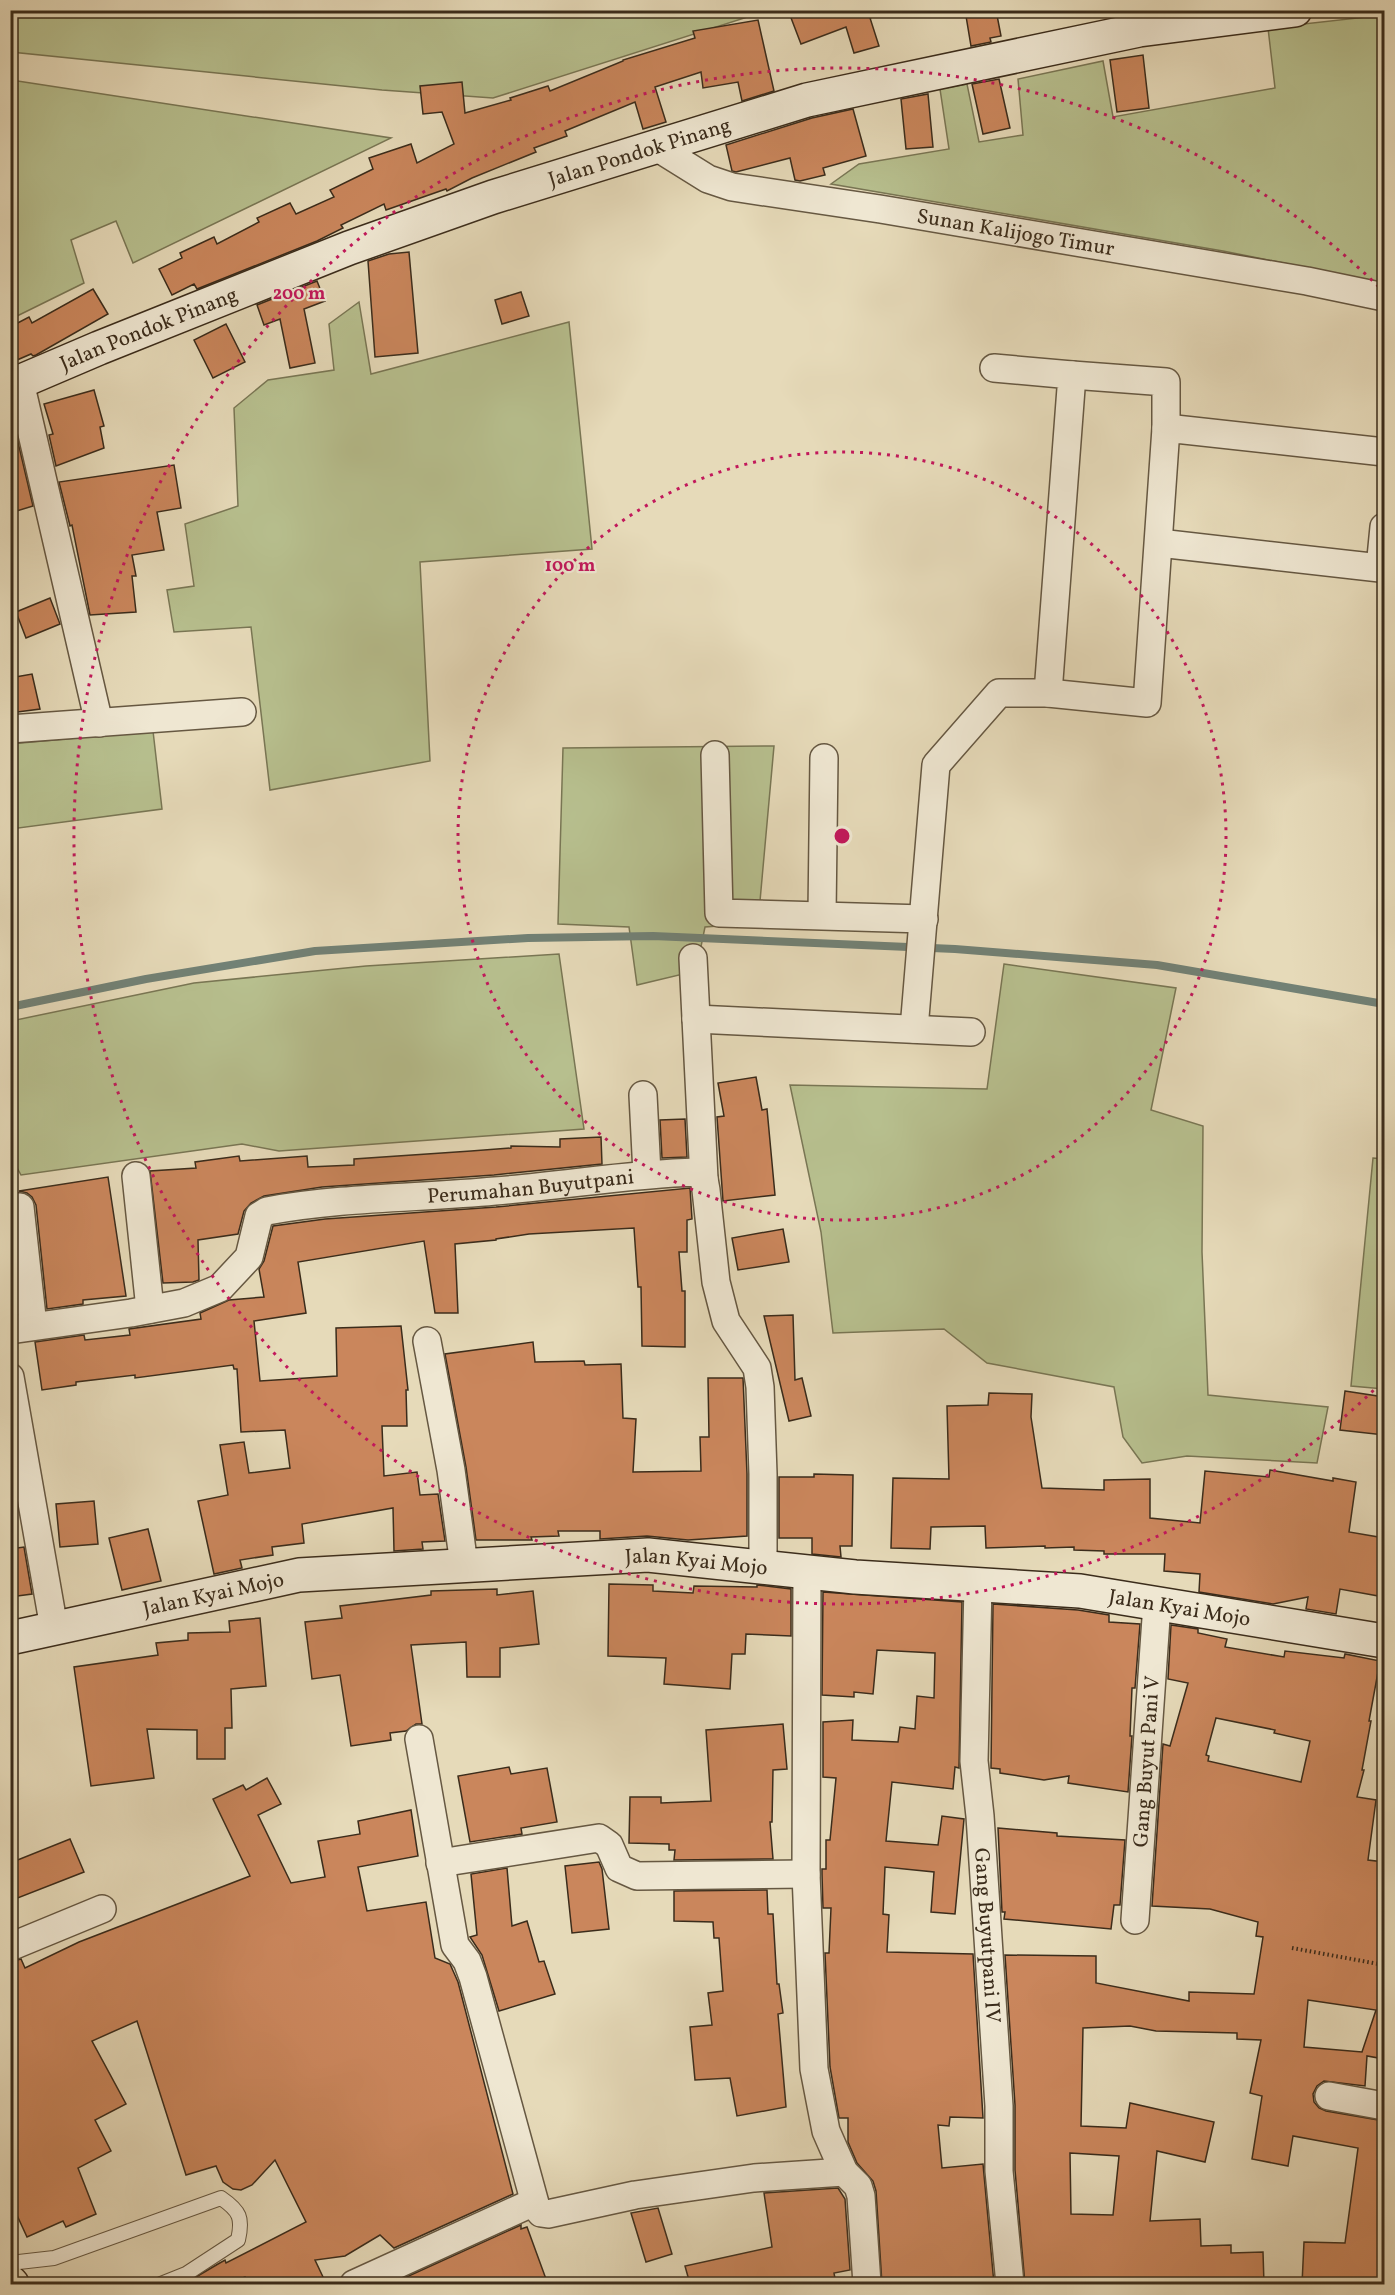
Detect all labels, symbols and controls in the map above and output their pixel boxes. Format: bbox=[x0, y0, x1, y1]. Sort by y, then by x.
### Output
street label: Jalan Pondok Pinang bbox=[545, 111, 735, 195]
street label: Sunan Kalijogo Timur bbox=[915, 202, 1117, 264]
street label: Jalan Pondok Pinang bbox=[56, 281, 242, 379]
text: 200 m bbox=[273, 282, 325, 307]
text: 100 m bbox=[545, 554, 595, 579]
centre of rings bbox=[832, 826, 852, 846]
street label: Perumahan Buyutpani bbox=[426, 1163, 635, 1212]
street label: Jalan Kyai Mojo bbox=[624, 1542, 769, 1584]
street label: Jalan Kyai Mojo bbox=[140, 1566, 287, 1625]
street label: Jalan Kyai Mojo bbox=[1106, 1583, 1253, 1635]
street label: Gang Buyut Pani V bbox=[1127, 1675, 1168, 1848]
street label: Gang Buyutpani IV bbox=[966, 1847, 1007, 2024]

